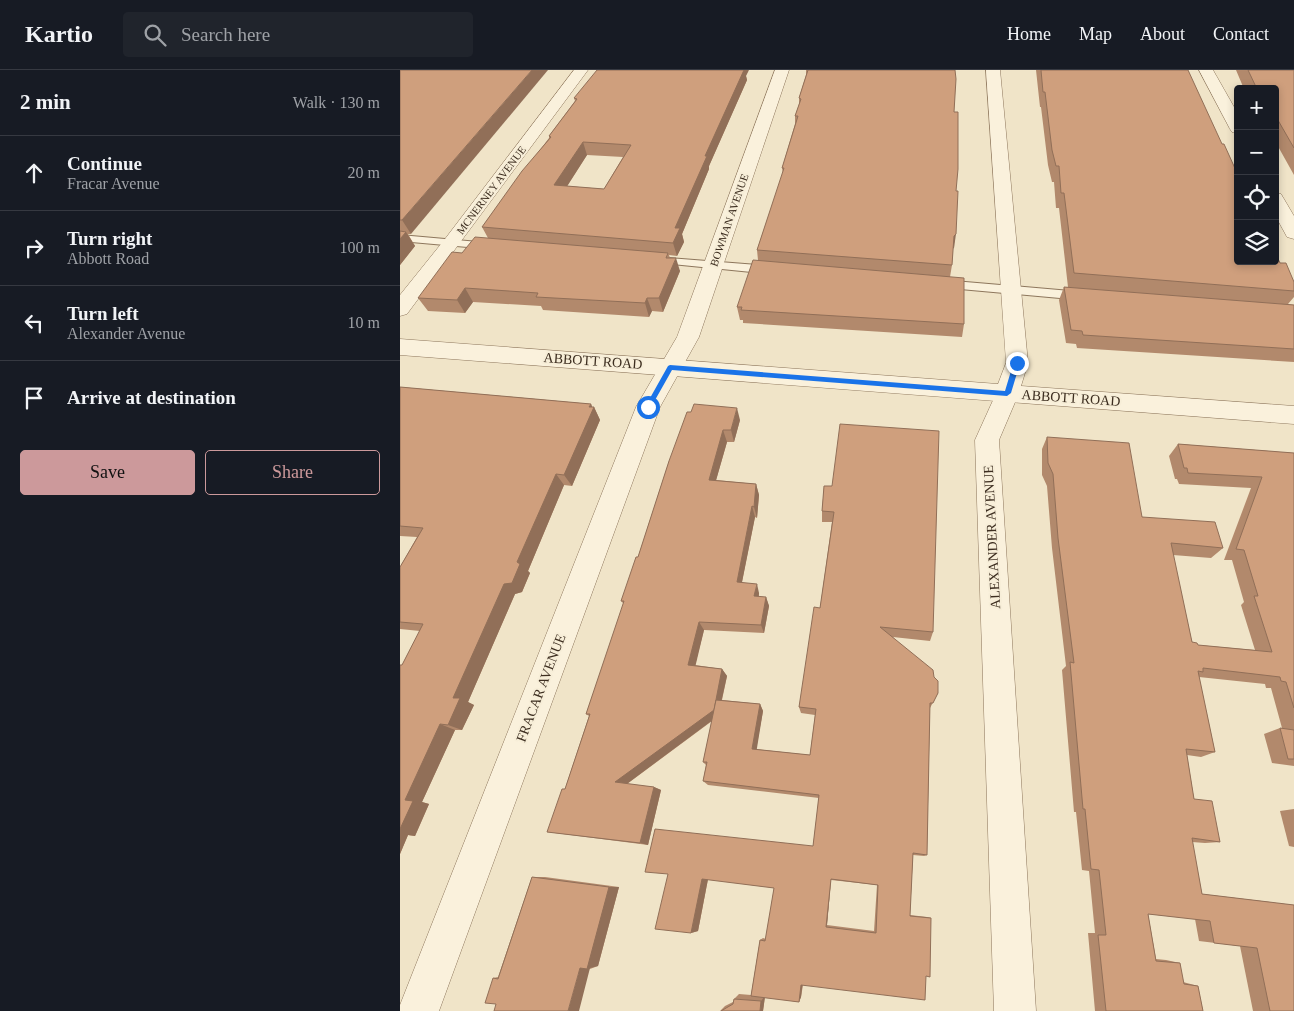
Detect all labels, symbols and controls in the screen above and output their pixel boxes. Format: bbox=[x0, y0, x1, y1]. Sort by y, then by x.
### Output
search box bbox=[123, 12, 473, 57]
text: Kartio bbox=[25, 21, 93, 47]
icon: search bbox=[141, 21, 169, 49]
text: Search here bbox=[181, 24, 270, 45]
text: Home bbox=[1007, 24, 1051, 44]
text: Map bbox=[1079, 24, 1112, 44]
text: About bbox=[1140, 24, 1185, 44]
text: Contact bbox=[1213, 24, 1269, 44]
map controls bbox=[1234, 85, 1279, 265]
button: + bbox=[1234, 85, 1279, 130]
text: 2 min bbox=[20, 90, 71, 114]
text: Walk · 130 m bbox=[293, 94, 380, 111]
button: − bbox=[1234, 130, 1279, 175]
street label: MCNERNEY AVENUE bbox=[454, 143, 528, 236]
text: Continue bbox=[67, 153, 142, 174]
icon: ahead bbox=[20, 159, 48, 187]
text: 20 m bbox=[348, 164, 380, 181]
street label: BOWMAN AVENUE bbox=[707, 172, 751, 268]
text: Fracar Avenue bbox=[67, 175, 160, 192]
button: locate bbox=[1234, 175, 1279, 220]
button: layers bbox=[1234, 220, 1279, 265]
text: Turn right bbox=[67, 228, 152, 249]
icon: right bbox=[20, 234, 48, 262]
text: 100 m bbox=[340, 239, 380, 256]
text: Abbott Road bbox=[67, 250, 149, 267]
text: Turn left bbox=[67, 303, 139, 324]
icon: left bbox=[20, 309, 48, 337]
text: 10 m bbox=[348, 314, 380, 331]
text: Alexander Avenue bbox=[67, 325, 185, 342]
street label: ABBOTT ROAD bbox=[543, 350, 643, 372]
route end bbox=[1006, 352, 1029, 375]
icon: arrive bbox=[20, 384, 48, 412]
text: Arrive at destination bbox=[67, 387, 236, 408]
street label: ABBOTT ROAD bbox=[1021, 387, 1121, 409]
route start bbox=[637, 396, 660, 419]
button: Save bbox=[20, 450, 195, 495]
button: Share bbox=[205, 450, 380, 495]
street label: ALEXANDER AVENUE bbox=[981, 465, 1003, 609]
street label: FRACAR AVENUE bbox=[513, 632, 569, 744]

